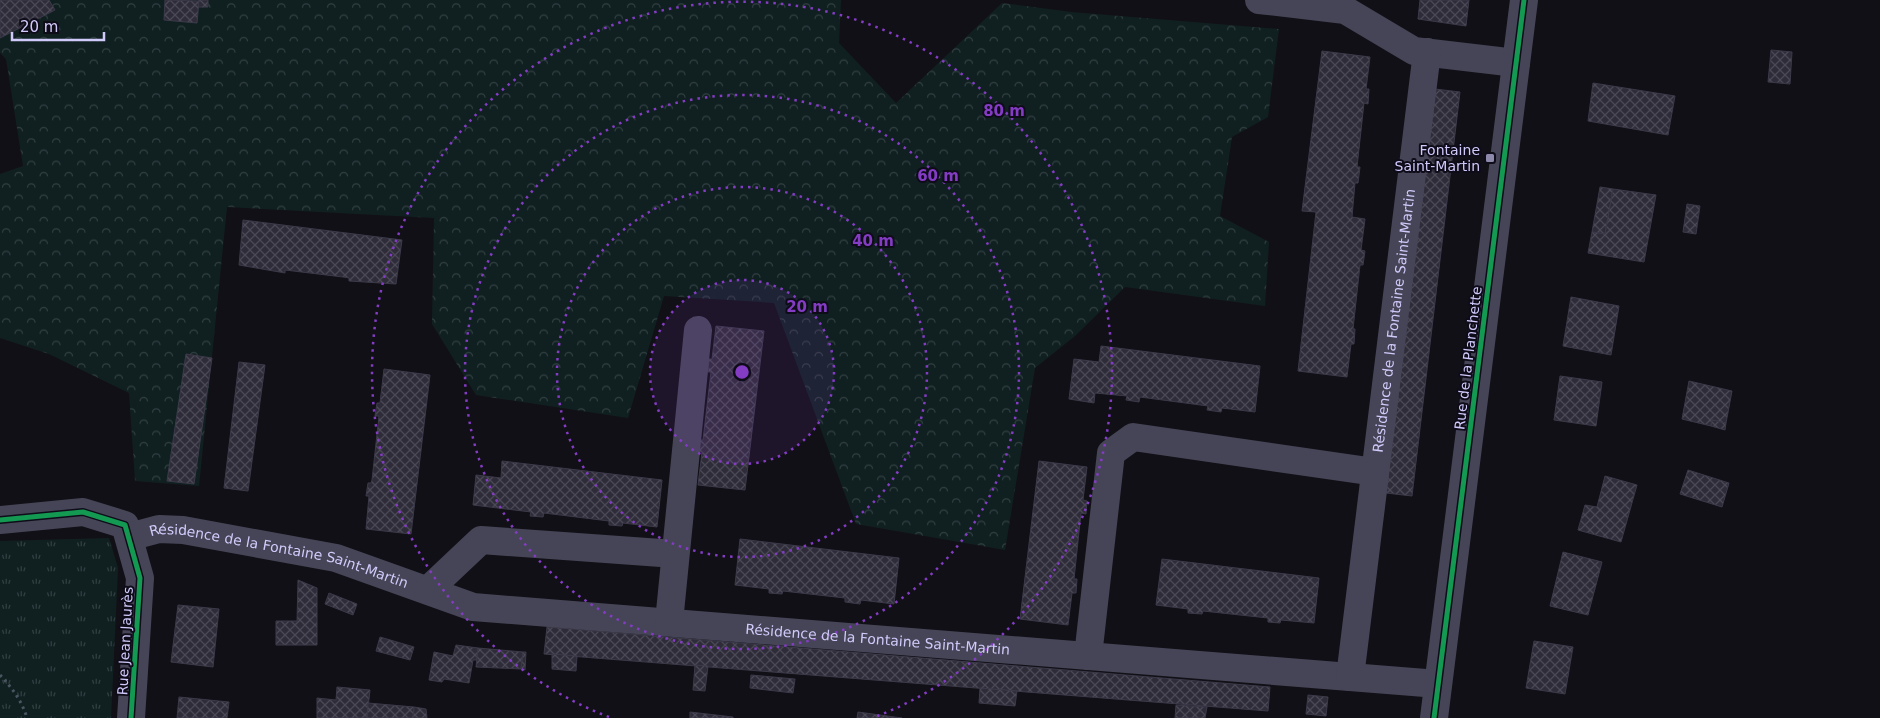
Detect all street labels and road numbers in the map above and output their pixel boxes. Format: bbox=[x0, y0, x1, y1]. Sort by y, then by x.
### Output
street label: Résidence de la Fontaine Saint-Martin bbox=[1370, 188, 1418, 453]
street label: Rue de la Planchette bbox=[1451, 285, 1485, 431]
street label: Résidence de la Fontaine Saint-Martin bbox=[147, 521, 410, 591]
street label: Rue Jean Jaurès bbox=[114, 586, 136, 696]
street label: Résidence de la Fontaine Saint-Martin bbox=[745, 621, 1011, 658]

